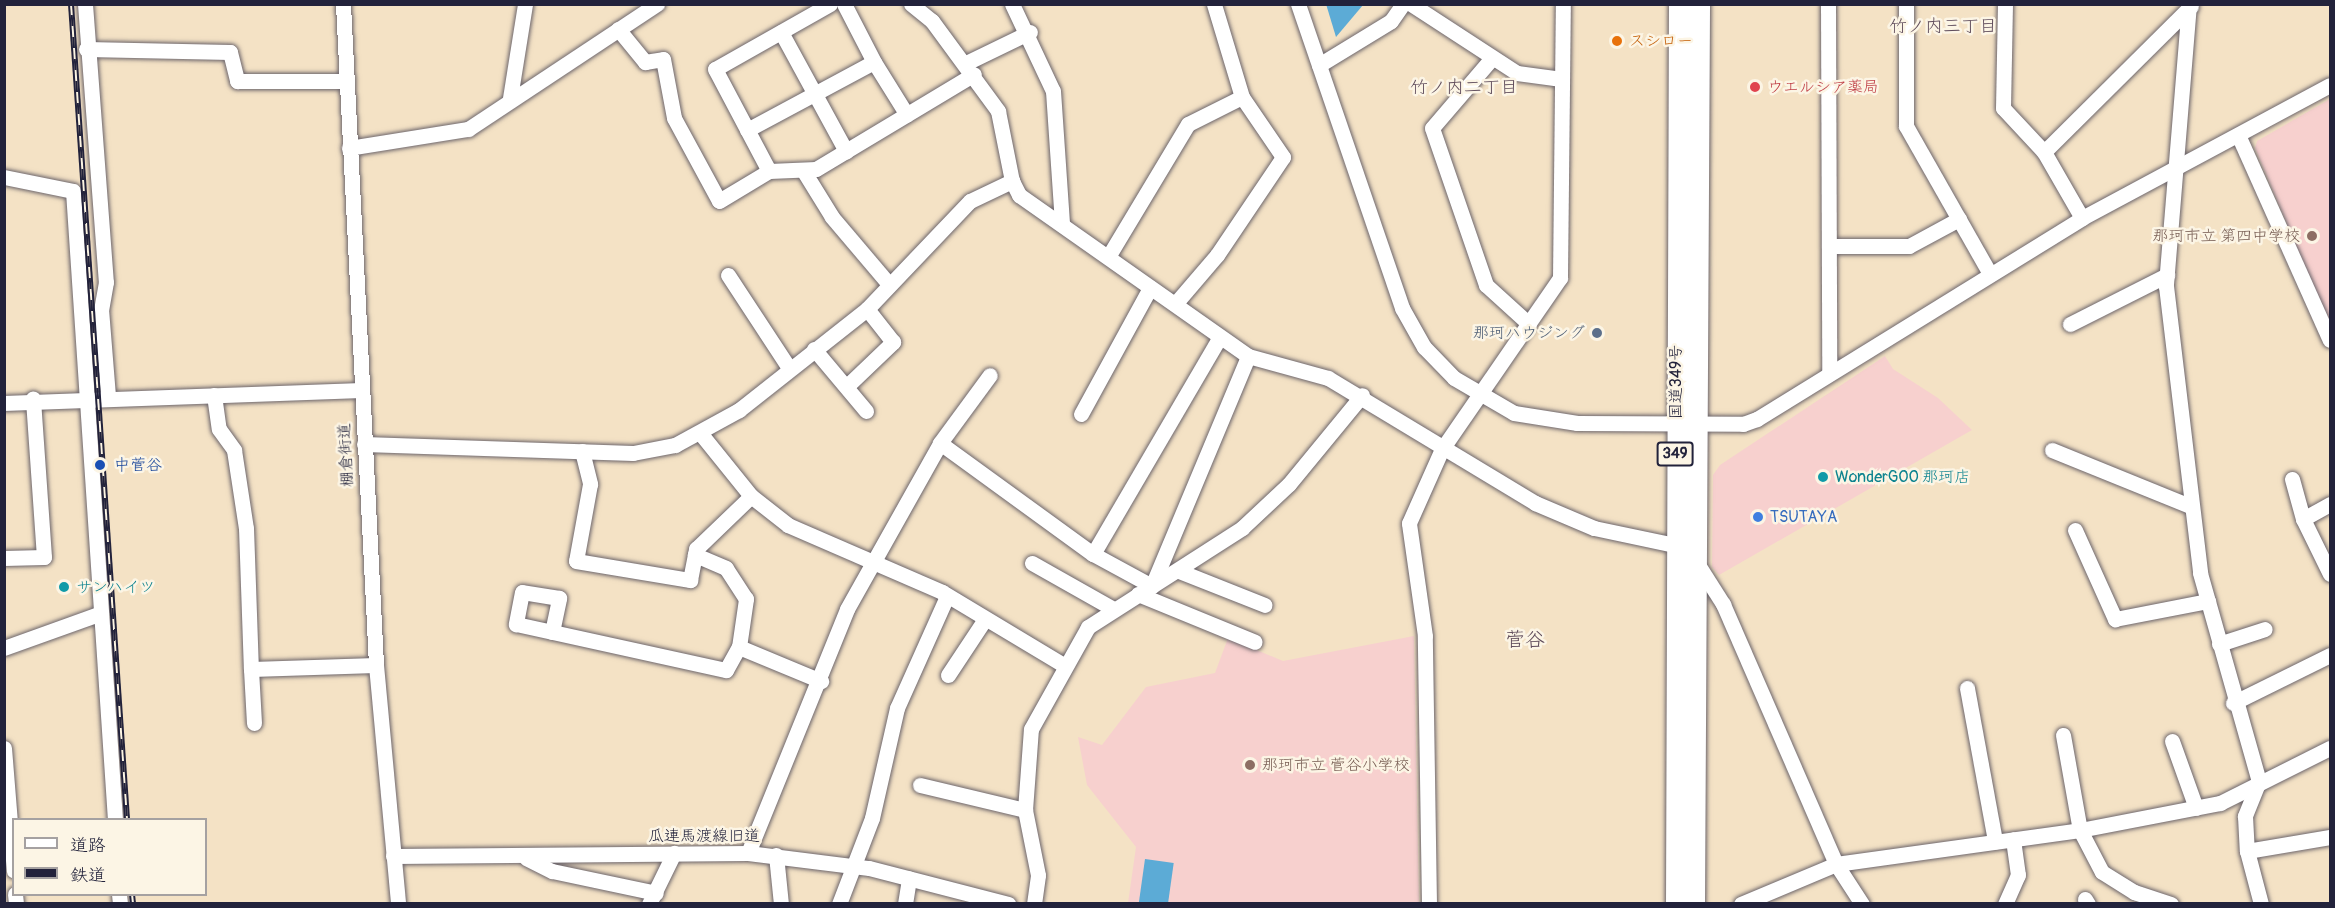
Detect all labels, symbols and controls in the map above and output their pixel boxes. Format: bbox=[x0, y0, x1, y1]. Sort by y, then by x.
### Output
district label: 竹ノ内三丁目 bbox=[1889, 16, 1997, 38]
place label: スシロー bbox=[1629, 31, 1693, 51]
marker: スシロー bbox=[1610, 34, 1624, 48]
district label: 竹ノ内二丁目 bbox=[1410, 77, 1518, 99]
place label: ウエルシア薬局 bbox=[1767, 77, 1879, 97]
marker: ウエルシア薬局 bbox=[1748, 80, 1762, 94]
place label: 那珂市立 第四中学校 bbox=[2153, 226, 2300, 246]
marker: 那珂市立 第四中学校 bbox=[2305, 229, 2319, 243]
place label: 那珂ハウジング bbox=[1473, 323, 1585, 343]
marker: 那珂ハウジング bbox=[1590, 326, 1604, 340]
street label: 国道349号 bbox=[1666, 345, 1686, 419]
street label: 棚倉街道 bbox=[335, 423, 357, 487]
road number: 349 bbox=[1656, 442, 1694, 466]
place label: 中菅谷 bbox=[114, 455, 162, 475]
marker: 中菅谷 bbox=[91, 456, 109, 474]
place label: WonderGOO 那珂店 bbox=[1835, 467, 1970, 487]
marker: WonderGOO 那珂店 bbox=[1816, 470, 1830, 484]
place label: TSUTAYA bbox=[1770, 507, 1837, 527]
marker: TSUTAYA bbox=[1751, 510, 1765, 524]
place label: サンハイツ bbox=[76, 577, 156, 597]
marker: サンハイツ bbox=[57, 580, 71, 594]
district label: 菅谷 bbox=[1505, 627, 1545, 651]
place label: 那珂市立 菅谷小学校 bbox=[1262, 755, 1409, 775]
marker: 那珂市立 菅谷小学校 bbox=[1243, 758, 1257, 772]
legend bbox=[12, 818, 207, 896]
street label: 瓜連馬渡線旧道 bbox=[648, 826, 760, 846]
text: 道路 bbox=[70, 834, 106, 857]
text: 鉄道 bbox=[70, 864, 106, 887]

